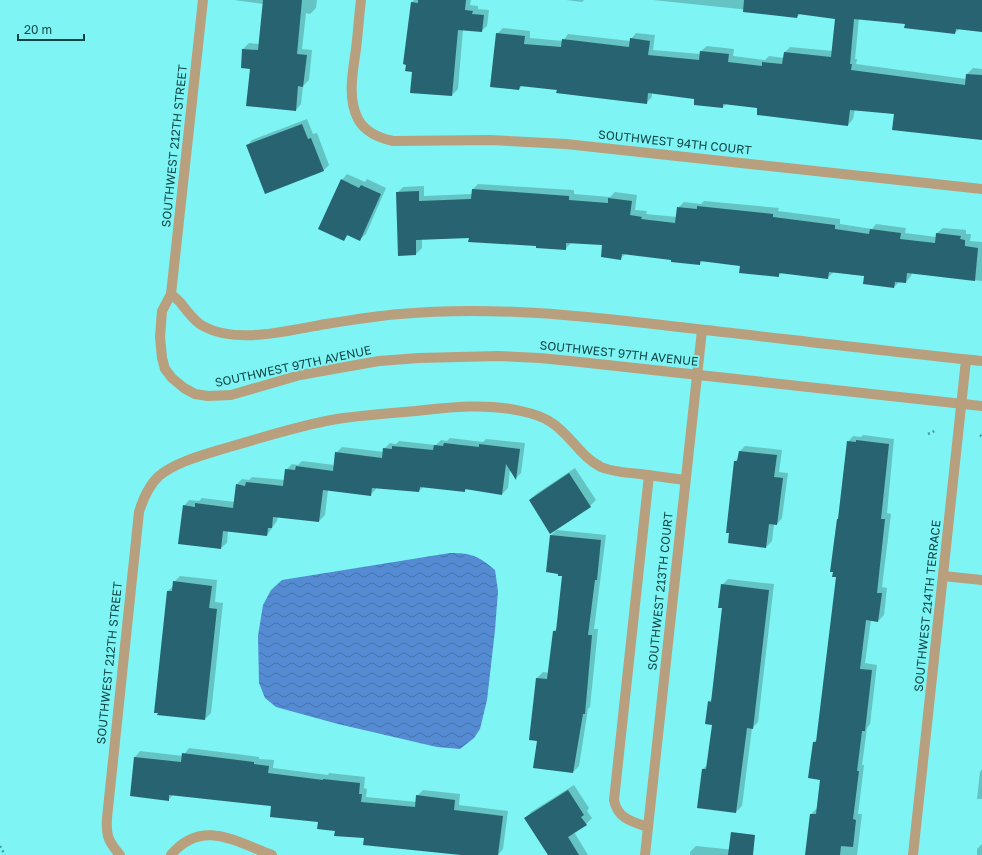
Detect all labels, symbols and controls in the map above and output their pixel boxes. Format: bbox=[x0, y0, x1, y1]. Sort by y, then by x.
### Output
scale bar bbox=[18, 16, 84, 42]
text: 20 m bbox=[24, 22, 52, 37]
street label: SOUTHWEST 212TH STREET bbox=[158, 63, 190, 228]
street label: SOUTHWEST 94TH COURT bbox=[598, 126, 753, 158]
street label: SOUTHWEST 97TH AVENUE bbox=[539, 337, 699, 369]
street label: SOUTHWEST 97TH AVENUE bbox=[213, 342, 373, 390]
street label: SOUTHWEST 213TH COURT bbox=[644, 510, 676, 671]
street label: SOUTHWEST 214TH TERRACE bbox=[911, 519, 943, 693]
street label: SOUTHWEST 212TH STREET bbox=[93, 580, 125, 745]

